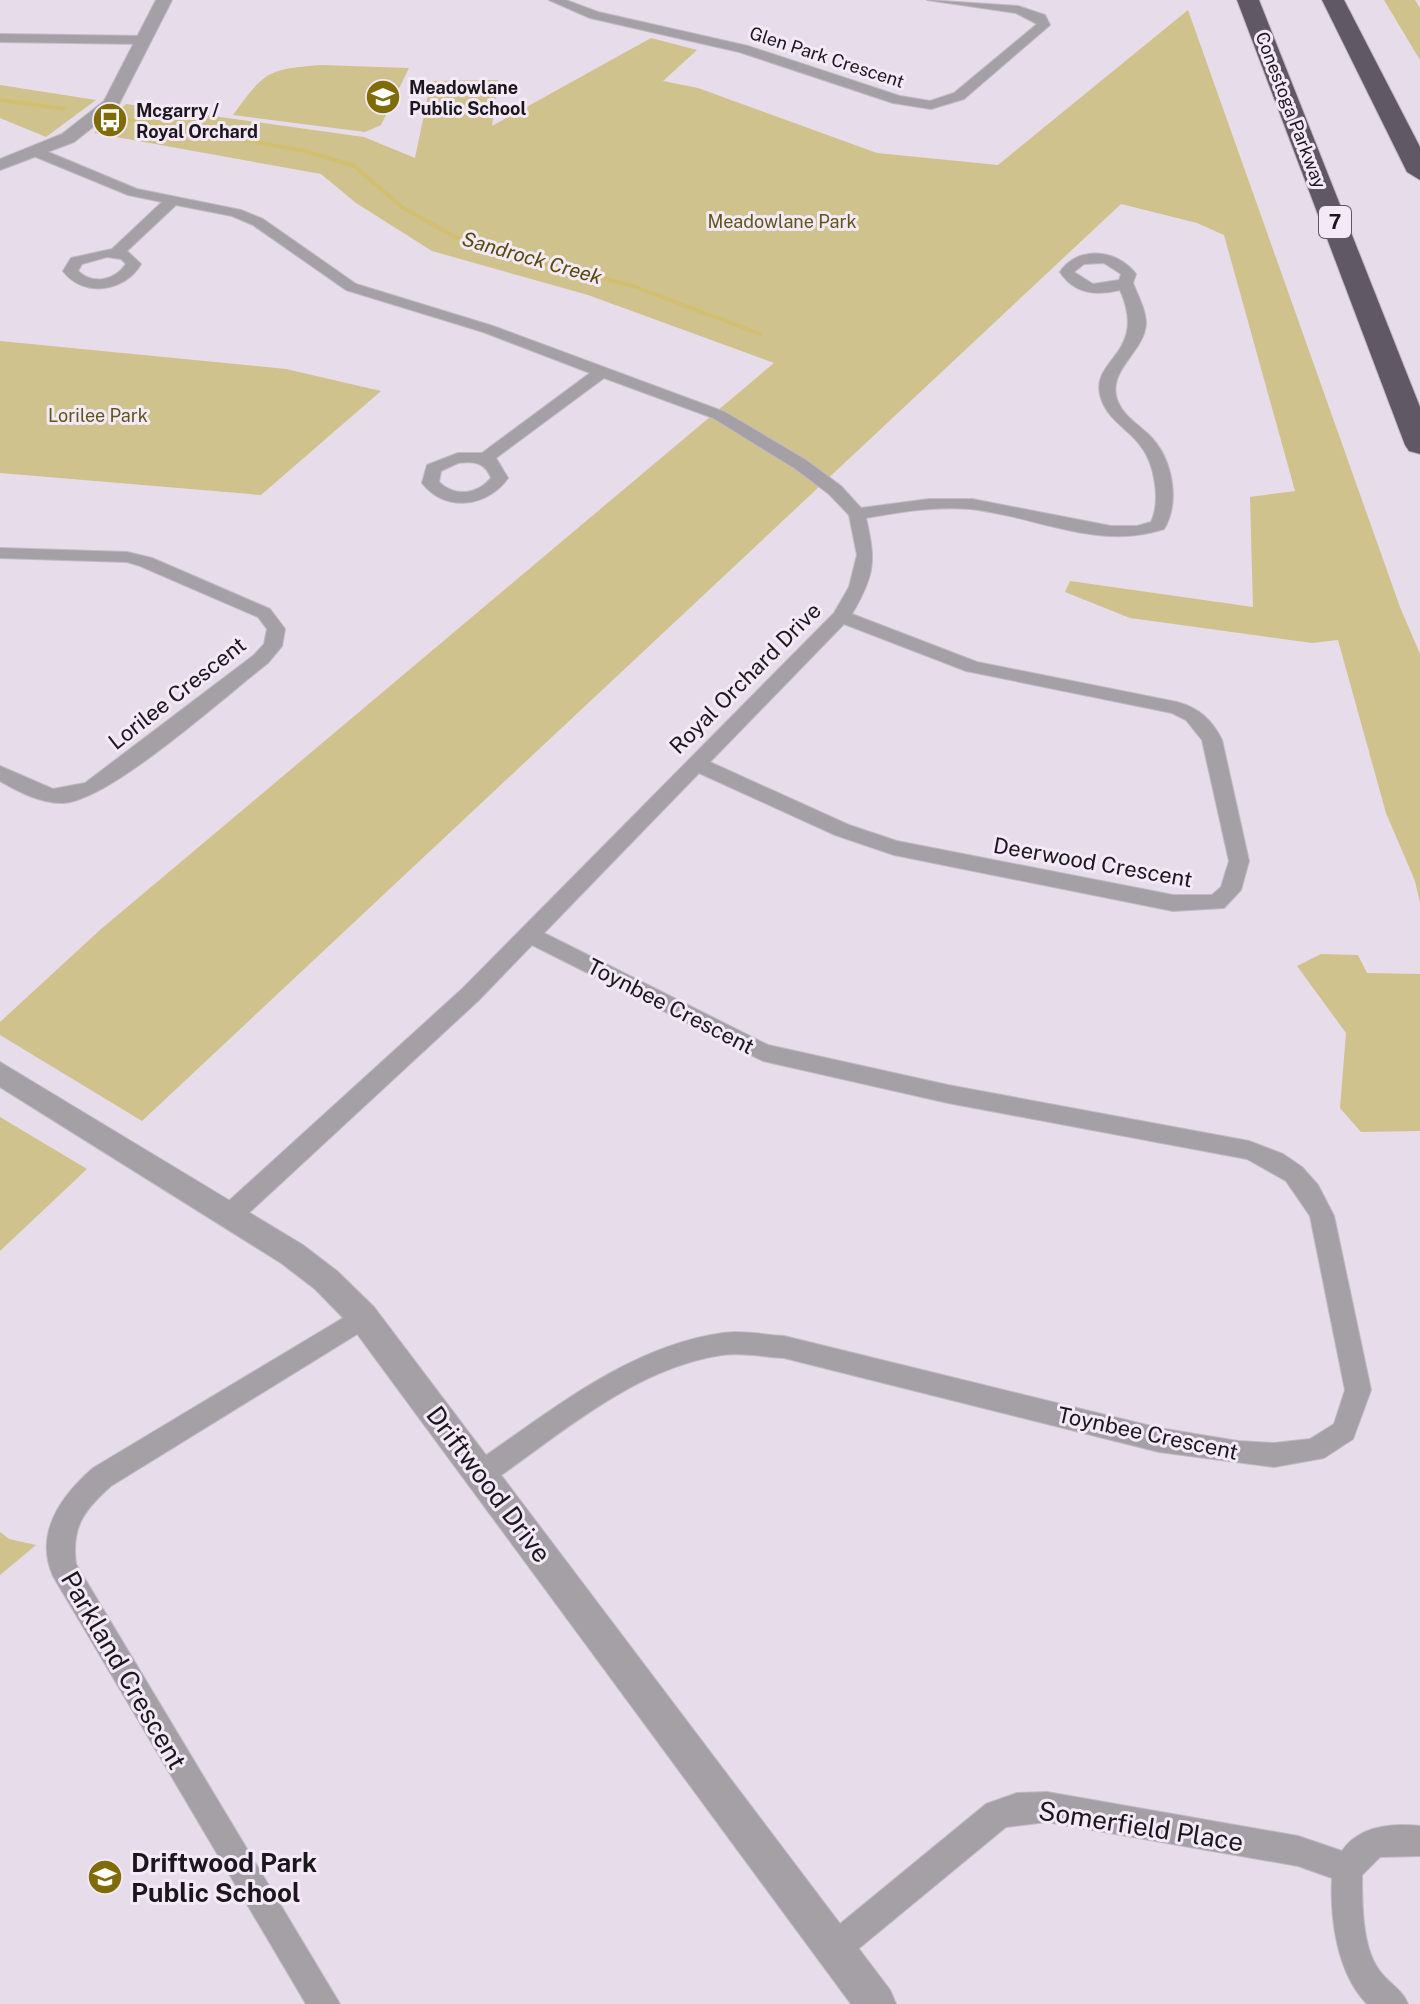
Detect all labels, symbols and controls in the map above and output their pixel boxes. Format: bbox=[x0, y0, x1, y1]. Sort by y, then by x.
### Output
street label: Glen Park Crescent bbox=[747, 22, 907, 92]
street label: Conestoga Parkway bbox=[1251, 29, 1331, 192]
place label: Meadowlane Public School bbox=[409, 77, 526, 119]
school or university icon: Meadowlane Public School bbox=[364, 78, 402, 116]
place label: Mcgarry / Royal Orchard bbox=[136, 100, 258, 142]
bus stop icon: Mcgarry / Royal Orchard bbox=[91, 101, 129, 139]
road number: 7 bbox=[1319, 206, 1351, 238]
park label: Meadowlane Park bbox=[707, 211, 857, 232]
water label: Sandrock Creek bbox=[459, 227, 605, 289]
park label: Lorilee Park bbox=[48, 405, 148, 426]
street label: Royal Orchard Drive bbox=[664, 597, 826, 759]
street label: Lorilee Crescent bbox=[103, 631, 251, 755]
street label: Deerwood Crescent bbox=[991, 832, 1195, 892]
street label: Toynbee Crescent bbox=[583, 953, 759, 1059]
street label: Driftwood Drive bbox=[420, 1400, 558, 1568]
street label: Toynbee Crescent bbox=[1055, 1401, 1241, 1465]
street label: Parkland Crescent bbox=[55, 1566, 193, 1774]
street label: Somerfield Place bbox=[1036, 1794, 1246, 1858]
place label: Driftwood Park Public School bbox=[131, 1847, 317, 1908]
school or university icon: Driftwood Park Public School bbox=[86, 1858, 124, 1896]

